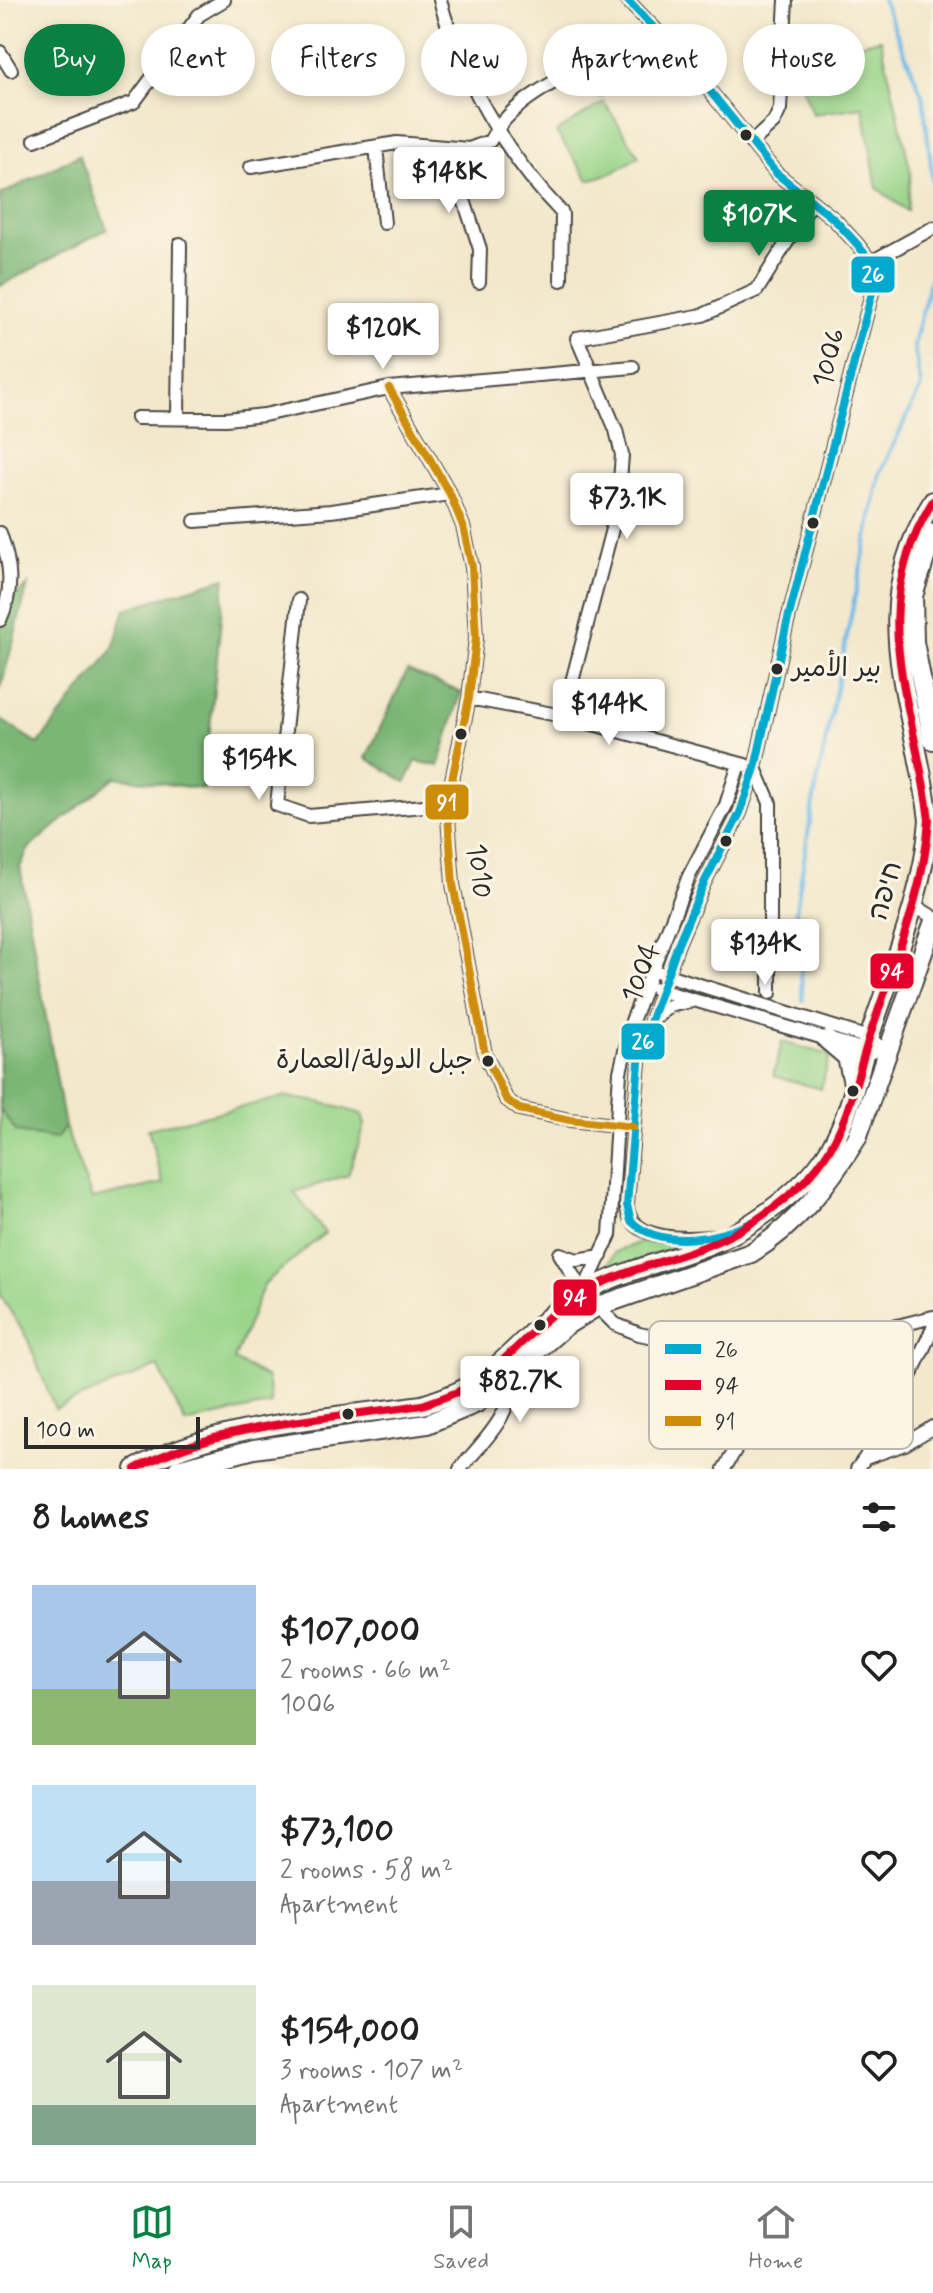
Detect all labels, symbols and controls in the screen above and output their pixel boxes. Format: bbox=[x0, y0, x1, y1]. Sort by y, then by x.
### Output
chip: Buy bbox=[24, 24, 125, 96]
chip: Rent bbox=[141, 24, 255, 96]
chip: Filters bbox=[271, 24, 405, 96]
chip: New bbox=[421, 24, 527, 96]
chip: Apartment bbox=[543, 24, 727, 96]
chip: House bbox=[743, 24, 865, 96]
unlabelled marker bbox=[738, 127, 754, 143]
pin: $148K bbox=[393, 147, 505, 215]
text: $148K bbox=[411, 156, 487, 190]
pin: $107K bbox=[703, 190, 815, 258]
text: $107K bbox=[722, 199, 796, 233]
line badge: 26 bbox=[850, 255, 896, 294]
text: 26 bbox=[862, 262, 884, 290]
pin: $120K bbox=[327, 303, 439, 371]
text: $120K bbox=[346, 312, 420, 346]
street label: 1006 bbox=[805, 325, 855, 391]
pin: $73.1K bbox=[562, 473, 692, 541]
text: $73.1K bbox=[588, 482, 666, 516]
unlabelled marker bbox=[805, 515, 821, 531]
place label: بير الأمير bbox=[790, 649, 881, 686]
marker: بير الأمير bbox=[769, 661, 785, 677]
pin: $144K bbox=[553, 679, 665, 747]
text: $144K bbox=[571, 688, 647, 722]
unlabelled marker bbox=[453, 726, 469, 742]
pin: $154K bbox=[203, 734, 315, 802]
text: $154K bbox=[222, 743, 296, 777]
line badge: 91 bbox=[424, 783, 470, 821]
text: 91 bbox=[437, 790, 457, 818]
unlabelled marker bbox=[718, 833, 734, 849]
street label: 1010 bbox=[456, 841, 500, 901]
street label: חיפה bbox=[860, 857, 912, 925]
pin: $134K bbox=[709, 919, 821, 987]
text: $134K bbox=[729, 928, 801, 962]
street label: 1004 bbox=[614, 938, 670, 1008]
line badge: 94 bbox=[869, 952, 915, 990]
text: 94 bbox=[880, 959, 905, 987]
line badge: 26 bbox=[620, 1022, 666, 1061]
text: 26 bbox=[632, 1029, 654, 1057]
place label: جبل الدولة/العمارة bbox=[276, 1044, 473, 1078]
marker: جبل الدولة/العمارة bbox=[480, 1053, 496, 1069]
unlabelled marker bbox=[845, 1083, 861, 1099]
line badge: 94 bbox=[552, 1278, 598, 1317]
text: 94 bbox=[563, 1285, 588, 1313]
unlabelled marker bbox=[532, 1317, 548, 1333]
legend bbox=[649, 1321, 913, 1449]
text: 26 bbox=[715, 1337, 738, 1365]
pin: $82.7K bbox=[455, 1356, 585, 1424]
text: $82.7K bbox=[478, 1365, 562, 1399]
text: 94 bbox=[715, 1373, 739, 1401]
unlabelled marker bbox=[340, 1406, 356, 1422]
text: 91 bbox=[715, 1409, 735, 1437]
scale bar bbox=[24, 1413, 200, 1449]
text: 100 m bbox=[36, 1417, 95, 1445]
text: 8 homes bbox=[32, 1495, 149, 1540]
icon: filters bbox=[857, 1495, 901, 1539]
text: $107,000 bbox=[280, 1609, 420, 1654]
icon: home bbox=[96, 1617, 192, 1713]
icon: heart bbox=[857, 1643, 901, 1687]
text: 2 rooms · 66 m² bbox=[280, 1654, 451, 1688]
text: 1006 bbox=[280, 1688, 335, 1722]
text: $73,100 bbox=[280, 1809, 394, 1854]
icon: home bbox=[96, 1817, 192, 1913]
icon: heart bbox=[857, 1843, 901, 1887]
text: 2 rooms · 58 m² bbox=[280, 1854, 453, 1888]
text: Apartment bbox=[280, 1888, 398, 1922]
text: $154,000 bbox=[280, 2009, 420, 2054]
icon: home bbox=[96, 2017, 192, 2113]
icon: heart bbox=[857, 2043, 901, 2087]
text: 3 rooms · 107 m² bbox=[280, 2054, 463, 2088]
text: Apartment bbox=[280, 2088, 398, 2122]
tab: Map bbox=[130, 2200, 174, 2276]
tab: Saved bbox=[433, 2200, 489, 2276]
tab: Home bbox=[749, 2200, 803, 2276]

